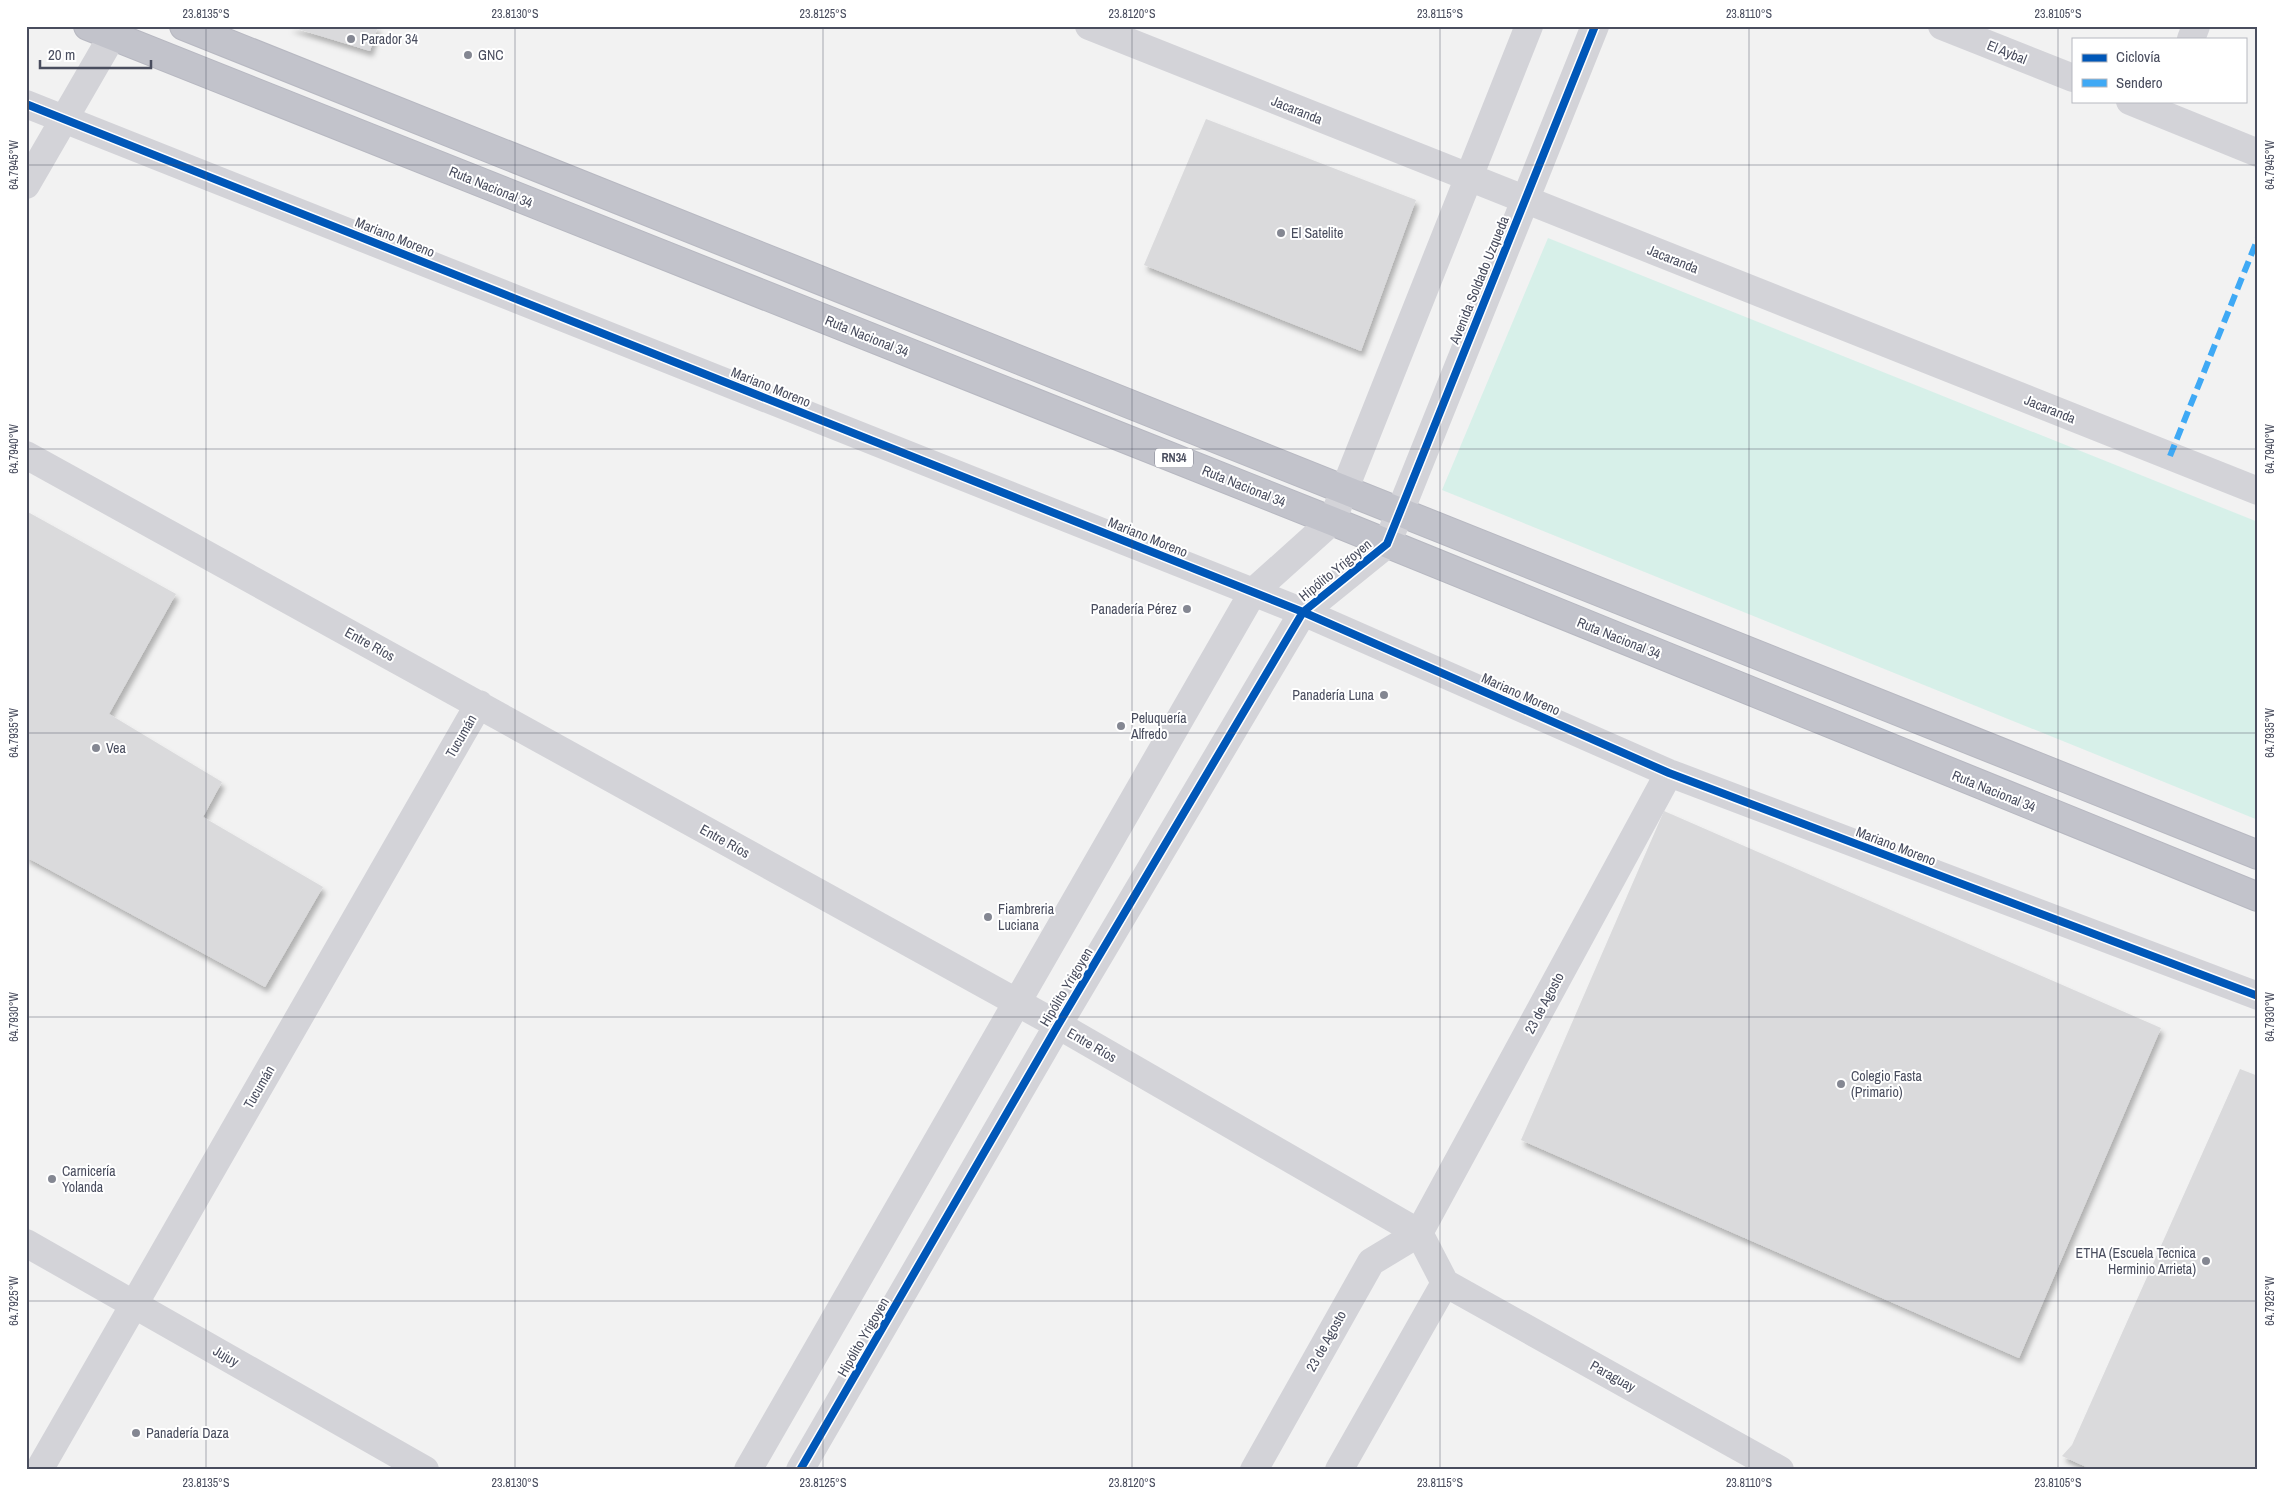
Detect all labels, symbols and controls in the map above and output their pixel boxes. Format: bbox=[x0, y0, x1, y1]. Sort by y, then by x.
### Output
text: 23.8135°S bbox=[183, 6, 230, 22]
text: 23.8130°S bbox=[492, 6, 539, 22]
text: 23.8125°S bbox=[800, 6, 847, 22]
text: 23.8120°S bbox=[1109, 6, 1156, 22]
text: 23.8115°S bbox=[1417, 6, 1464, 22]
text: 23.8110°S bbox=[1726, 6, 1773, 22]
text: 23.8105°S bbox=[2035, 6, 2082, 22]
place label: Parador 34 bbox=[361, 30, 418, 48]
marker: Parador 34 bbox=[345, 33, 357, 45]
street label: El Aybal bbox=[1984, 36, 2030, 68]
scale bar bbox=[40, 38, 151, 70]
legend bbox=[2072, 38, 2246, 102]
text: 20 m bbox=[48, 44, 75, 65]
place label: GNC bbox=[478, 46, 504, 64]
text: Ciclovía bbox=[2116, 46, 2161, 67]
marker: GNC bbox=[462, 49, 474, 61]
text: Sendero bbox=[2116, 72, 2163, 93]
street label: Jacaranda bbox=[1269, 92, 1326, 129]
text: 64.7945°W bbox=[6, 139, 22, 190]
text: 64.7945°W bbox=[2262, 139, 2278, 190]
street label: Ruta Nacional 34 bbox=[446, 162, 536, 212]
street label: Mariano Moreno bbox=[353, 213, 437, 261]
street label: Avenida Soldado Uzqueda bbox=[1445, 213, 1513, 348]
place label: El Satelite bbox=[1291, 224, 1343, 242]
marker: El Satelite bbox=[1275, 227, 1287, 239]
street label: Jacaranda bbox=[1645, 241, 1702, 278]
street label: Ruta Nacional 34 bbox=[822, 311, 912, 361]
street label: Mariano Moreno bbox=[729, 363, 813, 411]
street label: Jacaranda bbox=[2022, 391, 2079, 428]
text: 64.7940°W bbox=[6, 423, 22, 474]
text: 64.7940°W bbox=[2262, 423, 2278, 474]
road number: RN34 bbox=[1155, 448, 1193, 468]
street label: Ruta Nacional 34 bbox=[1199, 461, 1289, 511]
street label: Mariano Moreno bbox=[1106, 513, 1190, 561]
street label: Hipólito Yrigoyen bbox=[1295, 535, 1375, 605]
place label: Panadería Pérez bbox=[1091, 600, 1177, 618]
marker: Panadería Pérez bbox=[1181, 603, 1193, 615]
street label: Ruta Nacional 34 bbox=[1574, 613, 1664, 663]
street label: Entre Ríos bbox=[342, 623, 398, 665]
street label: Mariano Moreno bbox=[1479, 669, 1563, 719]
place label: Panadería Luna bbox=[1292, 686, 1375, 704]
marker: Panadería Luna bbox=[1378, 689, 1390, 701]
text: 64.7935°W bbox=[6, 707, 22, 758]
text: 64.7935°W bbox=[2262, 707, 2278, 758]
place label: Peluquería Alfredo bbox=[1130, 709, 1187, 743]
street label: Tucumán bbox=[441, 711, 481, 761]
marker: Peluquería Alfredo bbox=[1115, 720, 1127, 732]
place label: Vea bbox=[106, 739, 126, 757]
marker: Vea bbox=[90, 742, 102, 754]
street label: Ruta Nacional 34 bbox=[1949, 766, 2039, 816]
street label: Entre Ríos bbox=[697, 820, 753, 862]
street label: Mariano Moreno bbox=[1853, 823, 1939, 869]
place label: Fiambreria Luciana bbox=[998, 900, 1055, 934]
marker: Fiambreria Luciana bbox=[982, 911, 994, 923]
street label: Hipólito Yrigoyen bbox=[1035, 944, 1097, 1030]
street label: 23 de Agosto bbox=[1520, 969, 1568, 1037]
text: 64.7930°W bbox=[6, 991, 22, 1042]
text: 64.7930°W bbox=[2262, 991, 2278, 1042]
street label: Entre Ríos bbox=[1064, 1024, 1120, 1066]
street label: Tucumán bbox=[239, 1062, 279, 1112]
place label: Colegio Fasta (Primario) bbox=[1851, 1067, 1923, 1101]
marker: Colegio Fasta (Primario) bbox=[1835, 1078, 1847, 1090]
place label: Carnicería Yolanda bbox=[62, 1162, 116, 1196]
marker: Carnicería Yolanda bbox=[46, 1173, 58, 1185]
place label: ETHA (Escuela Tecnica Herminio Arrieta) bbox=[2076, 1244, 2197, 1278]
marker: ETHA (Escuela Tecnica Herminio Arrieta) bbox=[2200, 1255, 2212, 1267]
text: 64.7925°W bbox=[6, 1275, 22, 1326]
text: 64.7925°W bbox=[2262, 1275, 2278, 1326]
street label: Hipólito Yrigoyen bbox=[833, 1294, 893, 1380]
street label: 23 de Agosto bbox=[1302, 1307, 1350, 1375]
street label: Jujuy bbox=[210, 1342, 242, 1371]
street label: Paraguay bbox=[1587, 1356, 1639, 1396]
place label: Panadería Daza bbox=[146, 1424, 230, 1442]
marker: Panadería Daza bbox=[130, 1427, 142, 1439]
text: 23.8135°S bbox=[183, 1475, 230, 1491]
text: 23.8130°S bbox=[492, 1475, 539, 1491]
text: 23.8125°S bbox=[800, 1475, 847, 1491]
text: 23.8120°S bbox=[1109, 1475, 1156, 1491]
text: 23.8115°S bbox=[1417, 1475, 1464, 1491]
text: 23.8110°S bbox=[1726, 1475, 1773, 1491]
text: 23.8105°S bbox=[2035, 1475, 2082, 1491]

